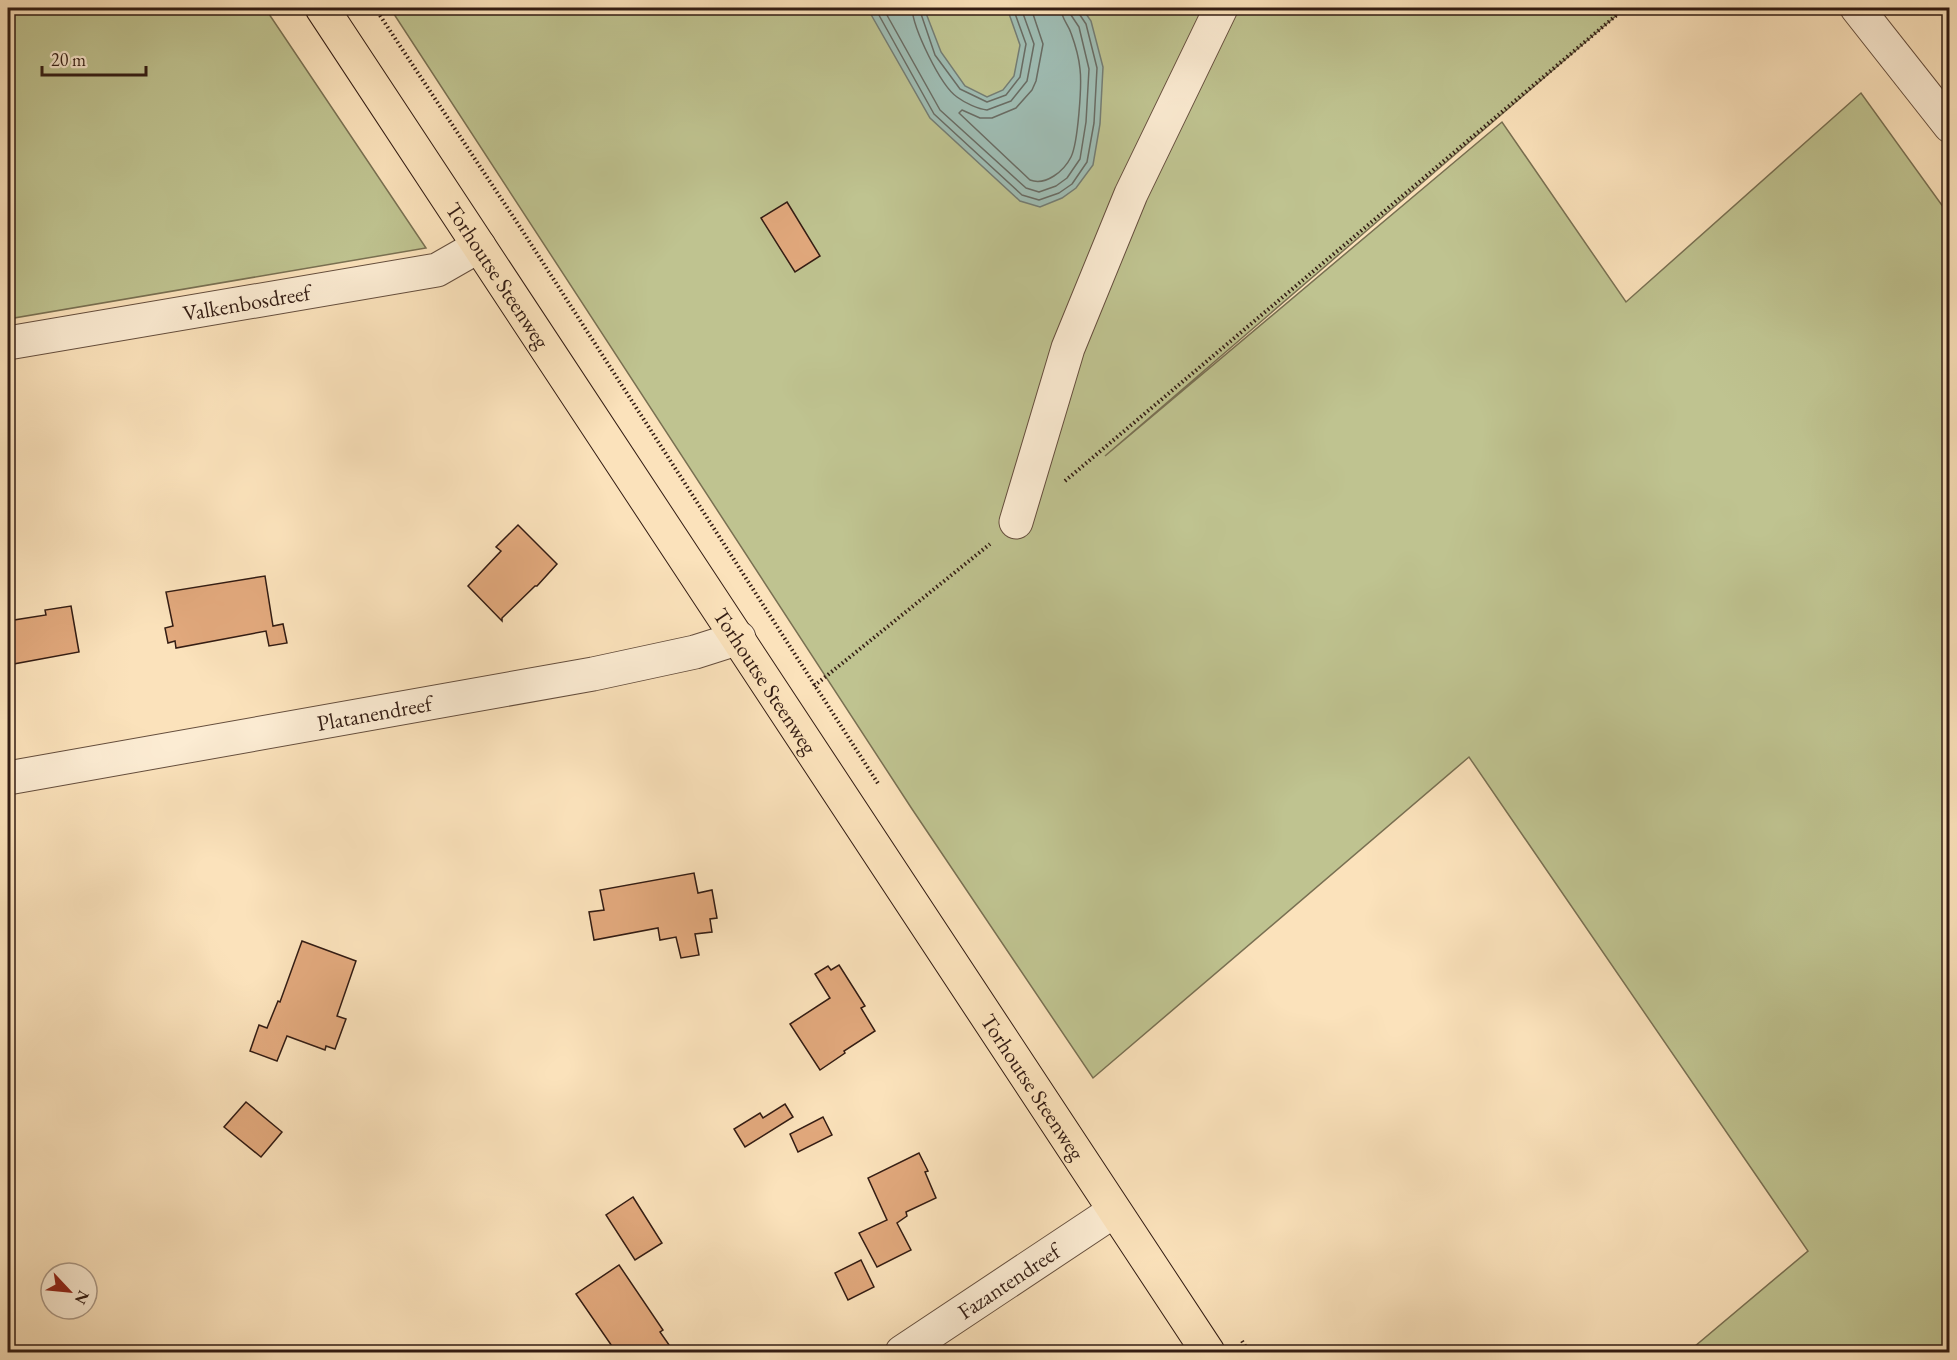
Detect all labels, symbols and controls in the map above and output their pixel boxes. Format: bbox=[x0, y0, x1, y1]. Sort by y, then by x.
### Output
scale bar bbox=[42, 39, 146, 77]
text: 20 m bbox=[51, 48, 86, 71]
street label: Torhoutse Steenweg bbox=[439, 196, 557, 354]
street label: Valkenbosdreef bbox=[181, 277, 316, 328]
street label: Torhoutse Steenweg bbox=[707, 602, 825, 760]
street label: Platanendreef bbox=[314, 688, 437, 737]
street label: Torhoutse Steenweg bbox=[974, 1008, 1092, 1166]
street label: Fazantendreef bbox=[952, 1235, 1068, 1326]
north arrow bbox=[39, 1261, 99, 1321]
text: N bbox=[70, 1287, 94, 1308]

